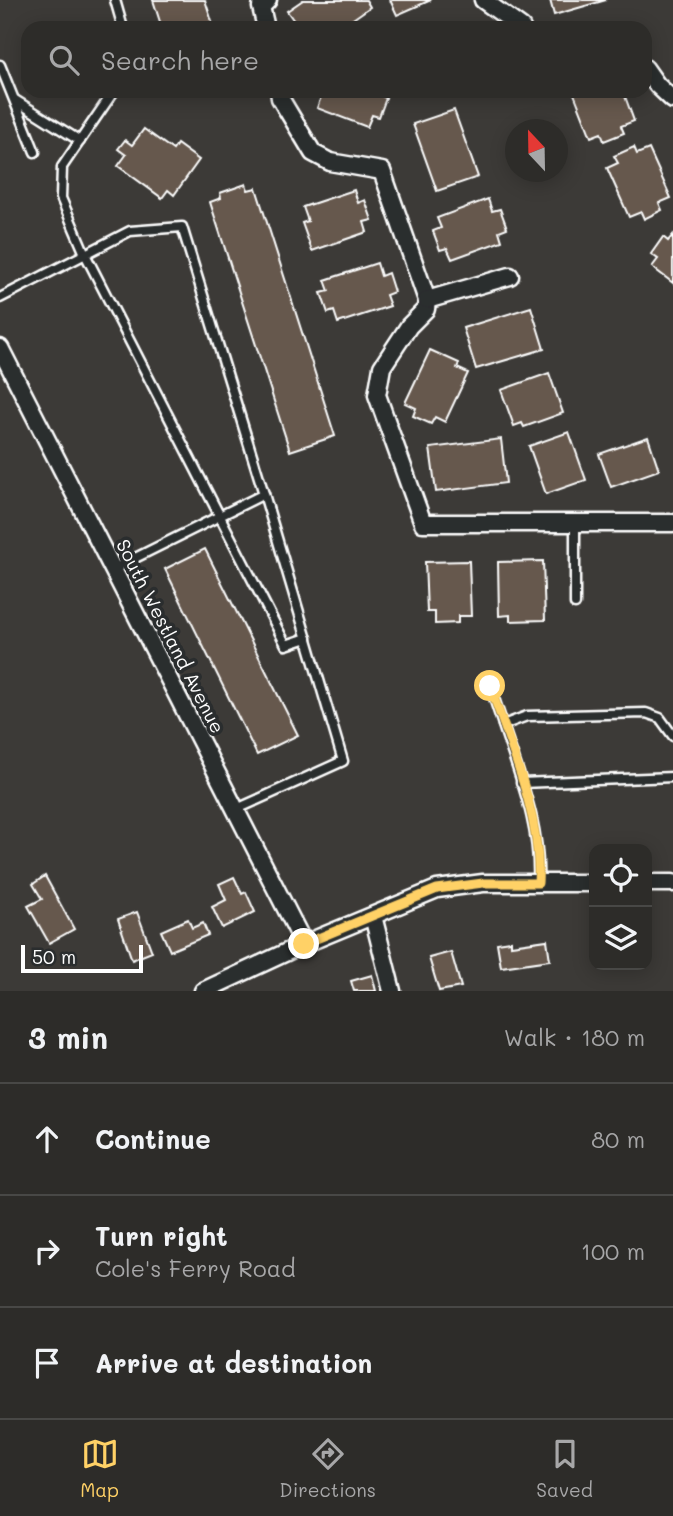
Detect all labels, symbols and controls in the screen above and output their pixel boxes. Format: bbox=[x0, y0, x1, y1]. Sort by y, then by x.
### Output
search box bbox=[21, 21, 652, 98]
icon: search bbox=[45, 41, 83, 79]
text: Search here bbox=[101, 43, 259, 77]
north arrow bbox=[505, 119, 568, 182]
street label: South Westland Avenue bbox=[111, 535, 231, 737]
route start bbox=[474, 670, 505, 701]
map controls bbox=[589, 844, 652, 970]
button: locate bbox=[589, 844, 652, 907]
button: layers bbox=[589, 907, 652, 970]
route end bbox=[288, 928, 319, 959]
scale bar bbox=[21, 942, 144, 974]
text: 50 m bbox=[32, 944, 76, 969]
text: 3 min bbox=[28, 1017, 108, 1057]
text: Walk · 180 m bbox=[504, 1022, 645, 1052]
icon: ahead bbox=[28, 1120, 66, 1158]
text: Continue bbox=[95, 1122, 211, 1156]
text: 80 m bbox=[591, 1124, 645, 1154]
text: Turn right bbox=[95, 1219, 228, 1253]
icon: right bbox=[28, 1232, 66, 1270]
text: 100 m bbox=[581, 1236, 645, 1266]
text: Cole's Ferry Road bbox=[95, 1253, 296, 1283]
icon: arrive bbox=[28, 1344, 66, 1382]
text: Arrive at destination bbox=[95, 1346, 372, 1380]
tab: Map bbox=[80, 1435, 119, 1502]
tab: Directions bbox=[279, 1435, 376, 1502]
tab: Saved bbox=[536, 1435, 593, 1502]

